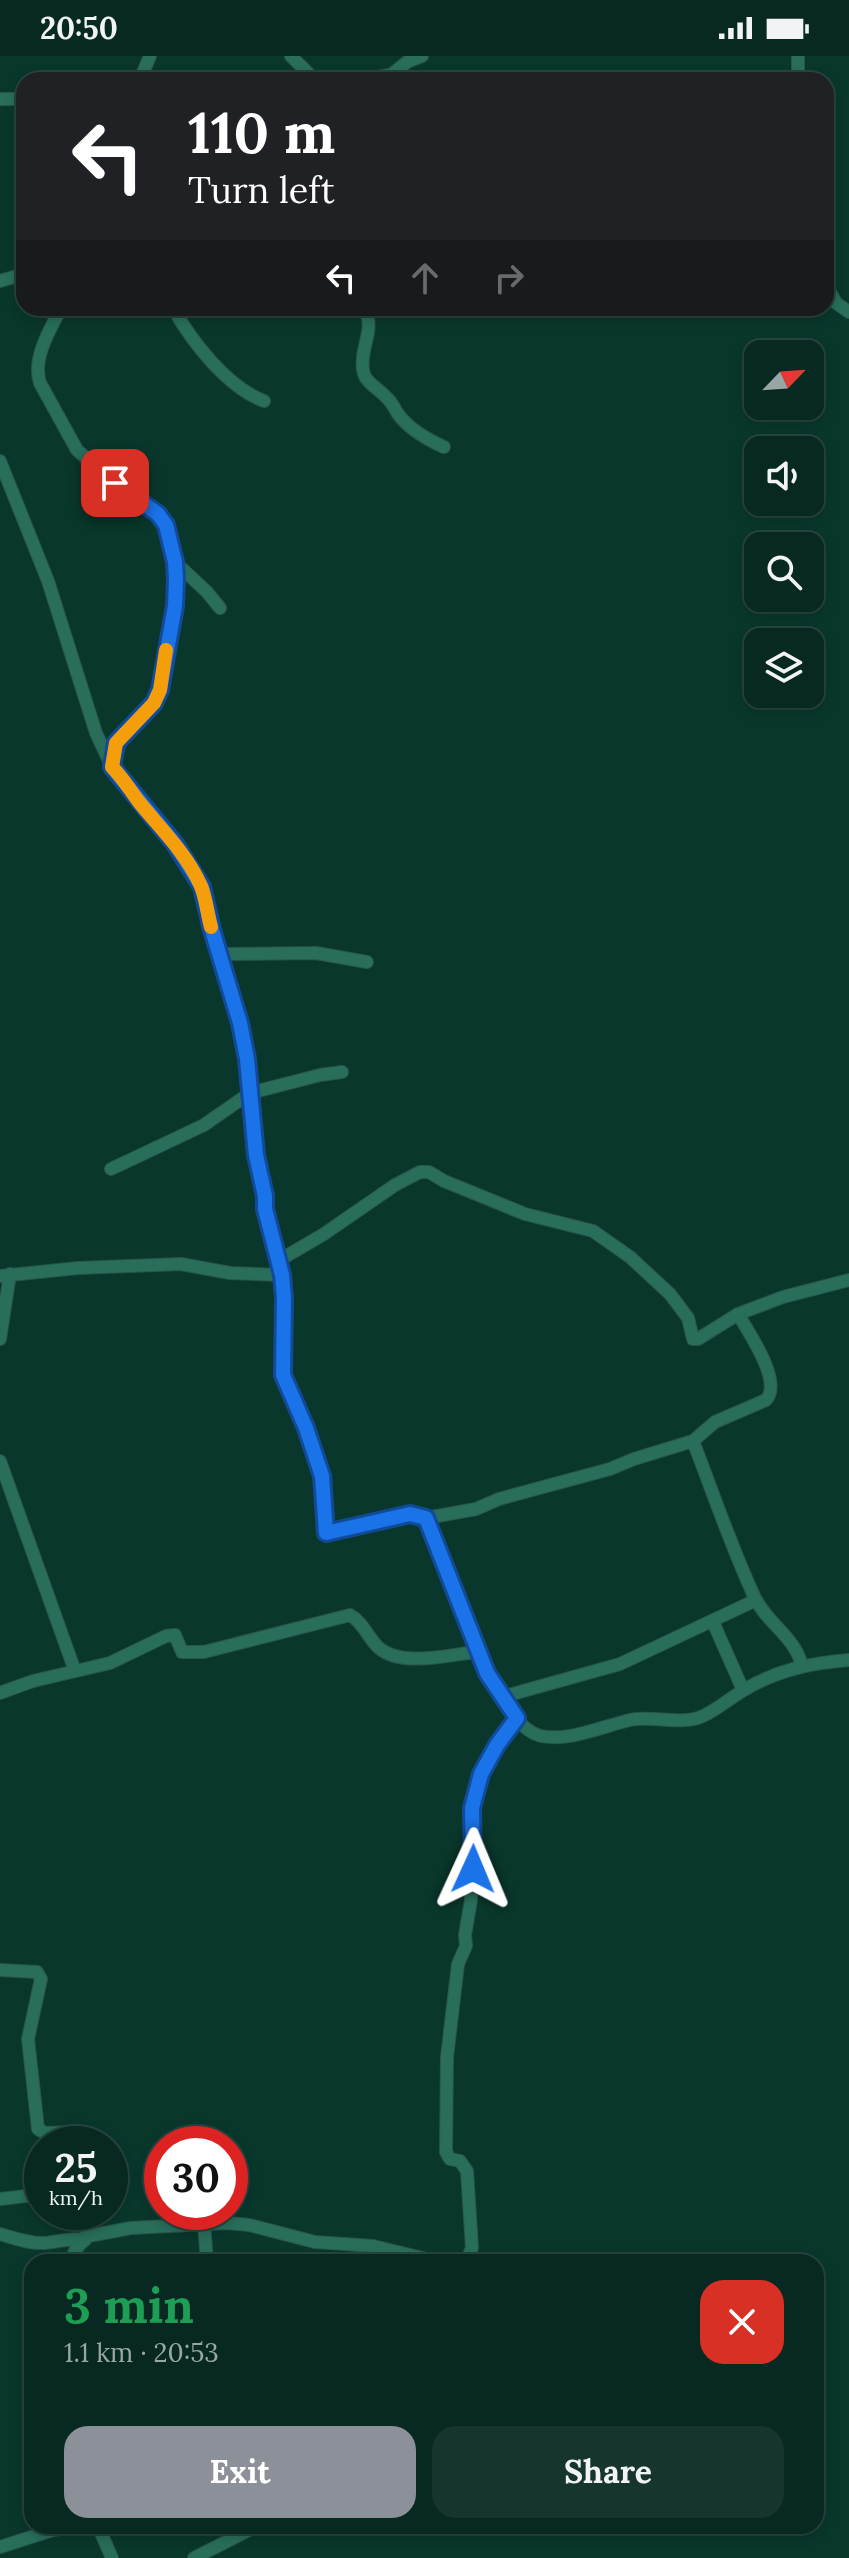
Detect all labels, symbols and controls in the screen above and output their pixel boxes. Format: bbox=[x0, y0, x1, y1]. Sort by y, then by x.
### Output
text: 20:50 bbox=[40, 9, 118, 47]
text: 110 m bbox=[188, 97, 335, 168]
icon: left bbox=[56, 104, 160, 208]
text: Turn left bbox=[188, 167, 335, 213]
icon: left bbox=[319, 256, 363, 300]
icon: ahead bbox=[403, 256, 447, 300]
icon: right bbox=[487, 256, 531, 300]
north arrow bbox=[744, 340, 824, 420]
map controls bbox=[744, 340, 824, 708]
button: sound bbox=[744, 436, 824, 516]
pin bbox=[81, 449, 149, 517]
icon: arrive bbox=[93, 461, 137, 505]
button: search bbox=[744, 532, 824, 612]
button: layers bbox=[744, 628, 824, 708]
position arrow bbox=[431, 1827, 515, 1911]
speed limit sign: 30 bbox=[144, 2126, 248, 2230]
text: 25 bbox=[55, 2142, 97, 2193]
text: km/h bbox=[49, 2185, 103, 2210]
text: 3 min bbox=[64, 2275, 194, 2336]
button: close bbox=[700, 2280, 784, 2364]
text: 1.1 km · 20:53 bbox=[64, 2336, 219, 2369]
button: Exit bbox=[64, 2426, 416, 2518]
button: Share bbox=[432, 2426, 784, 2518]

